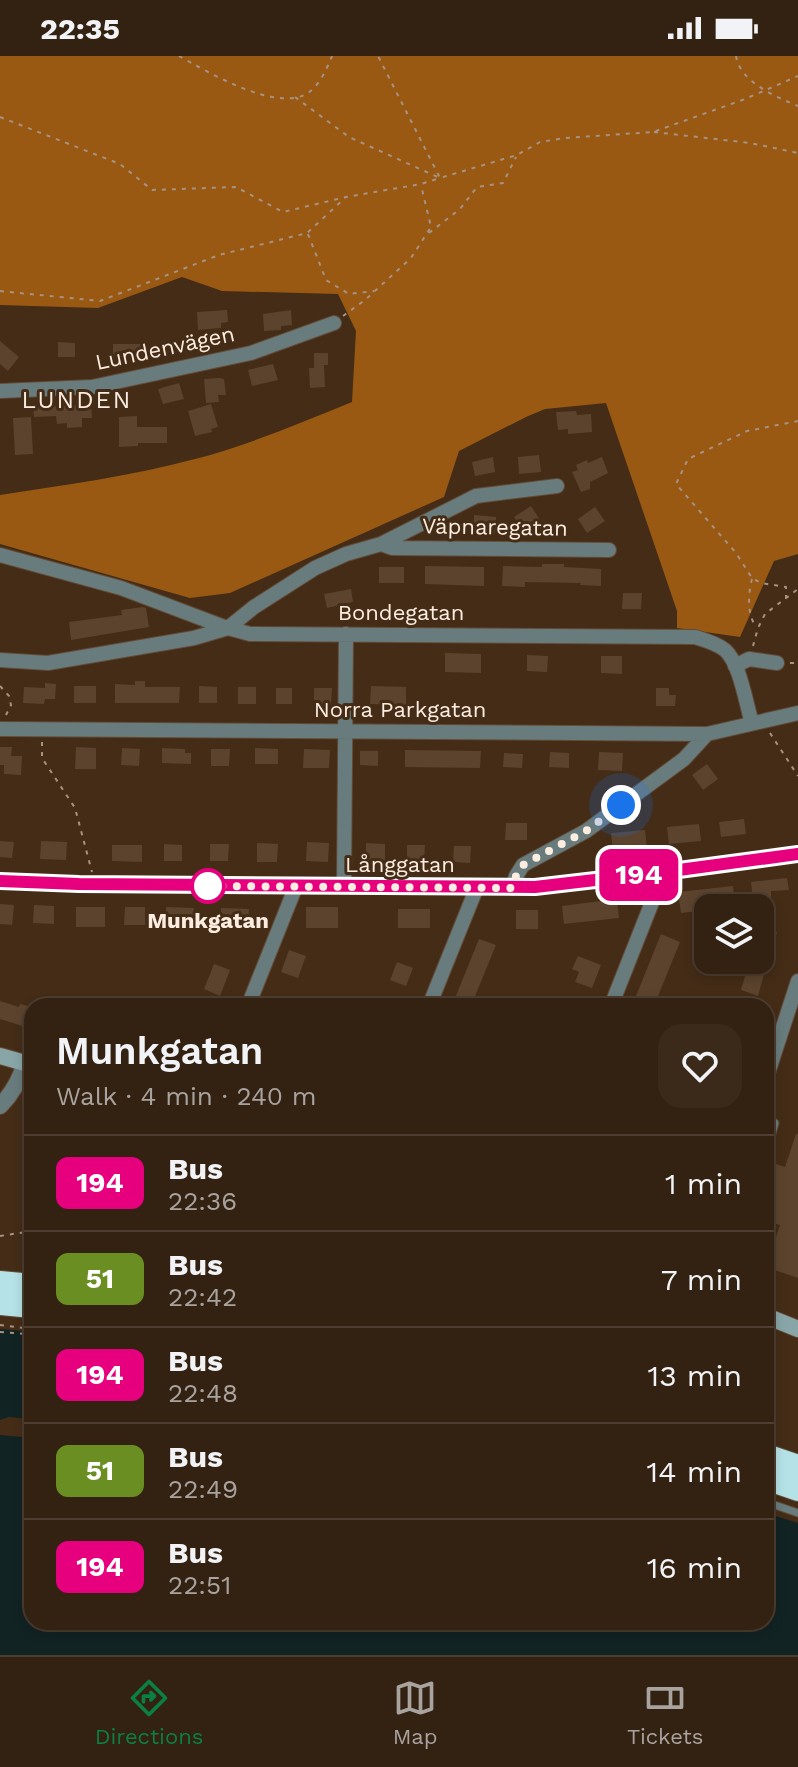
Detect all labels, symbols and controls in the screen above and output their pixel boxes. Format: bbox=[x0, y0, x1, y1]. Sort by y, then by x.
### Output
text: 22:35 bbox=[40, 11, 120, 46]
street label: Lundenvägen bbox=[93, 321, 237, 375]
district label: LUNDEN bbox=[22, 386, 132, 414]
street label: Väpnaregatan bbox=[422, 513, 568, 541]
street label: Bondegatan bbox=[338, 600, 464, 625]
street label: Norra Parkgatan bbox=[314, 697, 486, 722]
your location bbox=[601, 785, 641, 825]
line badge: 194 bbox=[593, 849, 685, 901]
street label: Långgatan bbox=[345, 852, 455, 877]
text: 194 bbox=[615, 858, 663, 891]
marker: Munkgatan bbox=[191, 869, 225, 903]
map controls bbox=[694, 894, 774, 974]
button: layers bbox=[694, 894, 774, 974]
place label: Munkgatan bbox=[147, 908, 269, 933]
button: heart bbox=[658, 1024, 742, 1108]
text: Munkgatan bbox=[56, 1029, 263, 1073]
text: Walk · 4 min · 240 m bbox=[56, 1081, 317, 1111]
text: Bus bbox=[168, 1151, 223, 1186]
text: 194 bbox=[76, 1166, 124, 1199]
text: 1 min bbox=[665, 1166, 742, 1201]
text: 22:36 bbox=[168, 1186, 237, 1216]
text: Bus bbox=[168, 1247, 223, 1282]
text: 51 bbox=[86, 1262, 114, 1295]
text: 7 min bbox=[661, 1262, 742, 1297]
text: 22:42 bbox=[168, 1282, 237, 1312]
text: Bus bbox=[168, 1343, 223, 1378]
text: 194 bbox=[76, 1358, 124, 1391]
text: 13 min bbox=[647, 1358, 742, 1393]
text: 22:48 bbox=[168, 1378, 238, 1408]
text: Bus bbox=[168, 1439, 223, 1474]
text: 51 bbox=[86, 1454, 114, 1487]
text: 14 min bbox=[647, 1454, 742, 1489]
text: 22:49 bbox=[168, 1474, 238, 1504]
text: Bus bbox=[168, 1535, 223, 1570]
text: 194 bbox=[76, 1550, 124, 1583]
text: 16 min bbox=[647, 1550, 742, 1585]
text: 22:51 bbox=[168, 1570, 231, 1600]
tab: Directions bbox=[95, 1676, 203, 1749]
tab: Map bbox=[393, 1676, 438, 1749]
tab: Tickets bbox=[627, 1676, 703, 1749]

